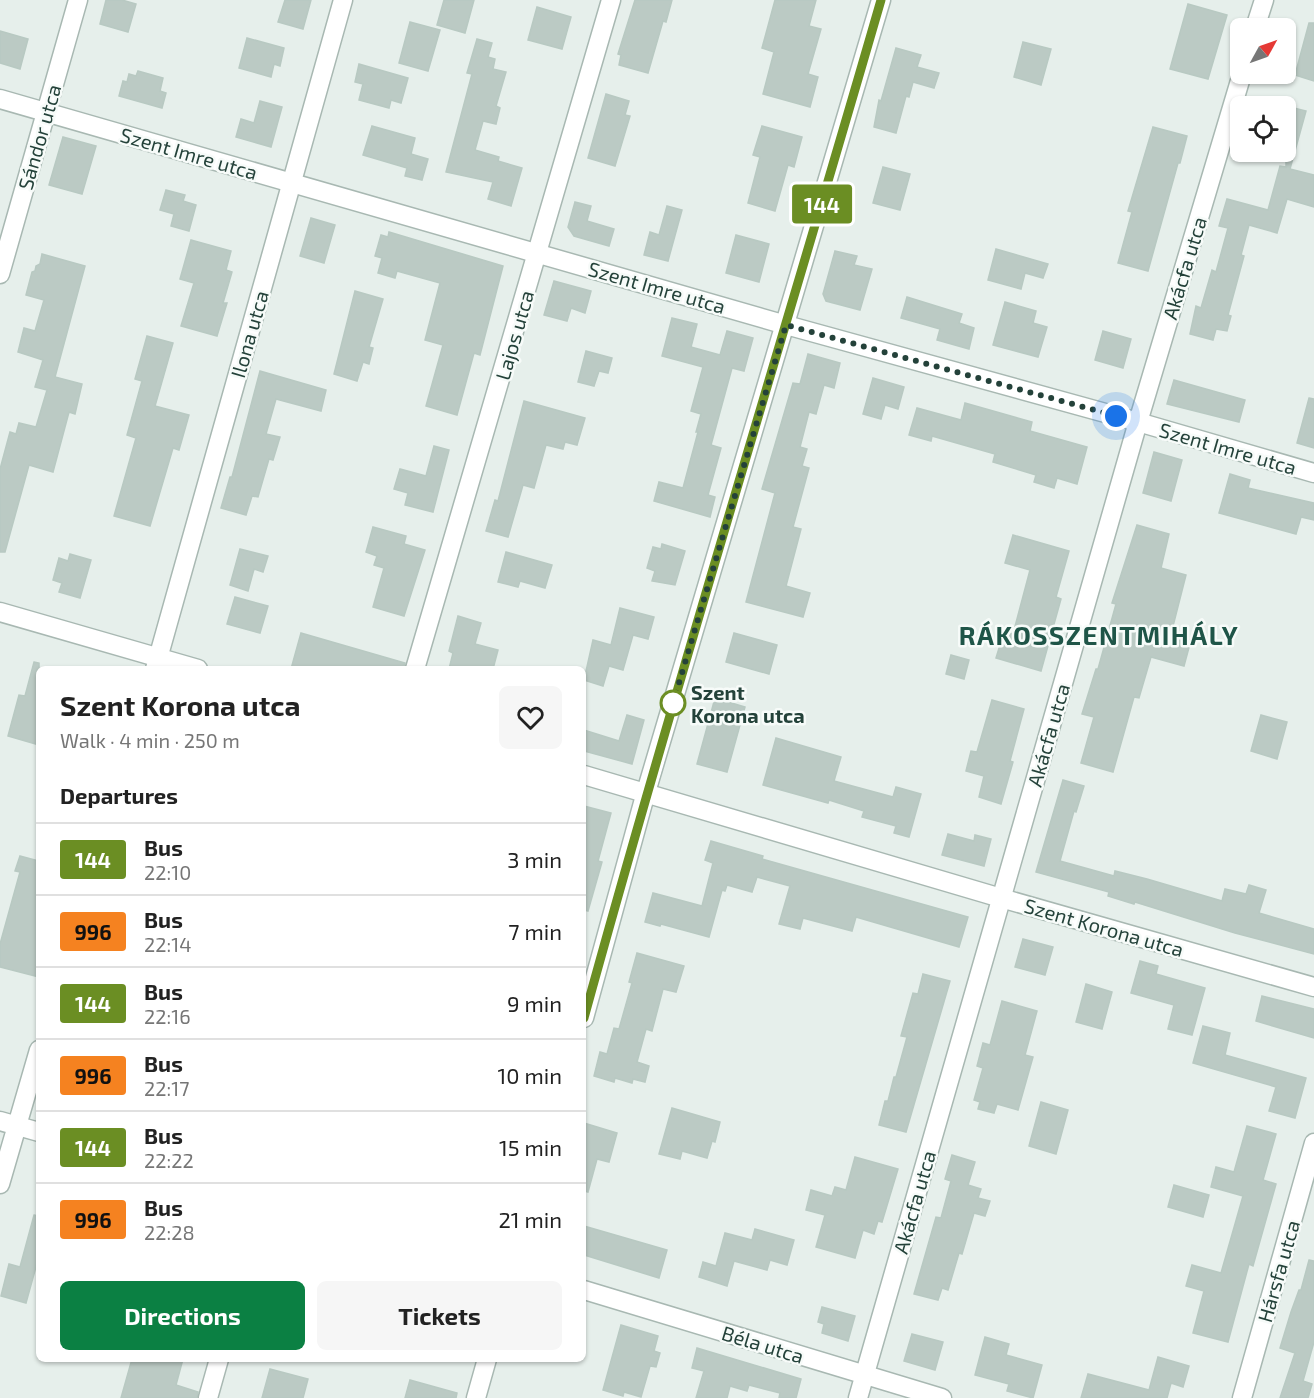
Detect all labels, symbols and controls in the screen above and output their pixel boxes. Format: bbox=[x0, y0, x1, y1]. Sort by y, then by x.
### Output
north arrow bbox=[1230, 18, 1296, 84]
map controls bbox=[1230, 18, 1296, 162]
street label: Sándor utca bbox=[13, 82, 65, 192]
button: locate bbox=[1230, 96, 1296, 162]
street label: Szent Imre utca bbox=[118, 122, 260, 184]
line badge: 144 bbox=[788, 184, 856, 224]
text: 144 bbox=[804, 192, 840, 217]
street label: Akácfa utca bbox=[1157, 214, 1211, 322]
street label: Szent Imre utca bbox=[586, 256, 728, 318]
street label: Lajos utca bbox=[490, 287, 538, 383]
street label: Ilona utca bbox=[225, 288, 273, 380]
your location bbox=[1101, 401, 1131, 431]
street label: Szent Imre utca bbox=[1157, 417, 1299, 479]
district label: RÁKOSSZENTMIHÁLY bbox=[959, 619, 1239, 650]
place label: Szent Korona utca bbox=[691, 680, 805, 727]
street label: Akácfa utca bbox=[1022, 681, 1074, 789]
button: heart bbox=[499, 686, 562, 749]
text: Szent Korona utca bbox=[60, 688, 300, 722]
marker: Szent Korona utca bbox=[660, 690, 686, 716]
text: Walk · 4 min · 250 m bbox=[60, 728, 240, 752]
text: Departures bbox=[60, 782, 178, 808]
text: Bus bbox=[144, 834, 183, 860]
text: 3 min bbox=[507, 846, 562, 872]
text: 144 bbox=[75, 847, 111, 872]
text: 22:10 bbox=[144, 860, 191, 884]
street label: Szent Korona utca bbox=[1022, 893, 1186, 961]
text: Bus bbox=[144, 906, 183, 932]
text: 7 min bbox=[508, 918, 562, 944]
text: 996 bbox=[74, 919, 112, 944]
text: 22:14 bbox=[144, 932, 191, 956]
text: Bus bbox=[144, 978, 183, 1004]
text: 9 min bbox=[507, 990, 562, 1016]
text: 144 bbox=[75, 991, 111, 1016]
text: 22:16 bbox=[144, 1004, 191, 1028]
text: Bus bbox=[144, 1050, 183, 1076]
text: 10 min bbox=[498, 1062, 562, 1088]
text: 996 bbox=[74, 1063, 112, 1088]
text: 22:17 bbox=[144, 1076, 189, 1100]
text: Bus bbox=[144, 1122, 183, 1148]
text: 15 min bbox=[499, 1134, 562, 1160]
text: 144 bbox=[75, 1135, 111, 1160]
text: 22:22 bbox=[144, 1148, 194, 1172]
street label: Akácfa utca bbox=[888, 1148, 940, 1256]
text: Bus bbox=[144, 1194, 183, 1220]
text: 21 min bbox=[498, 1206, 562, 1232]
text: 996 bbox=[74, 1207, 112, 1232]
street label: Hársfa utca bbox=[1252, 1217, 1304, 1325]
text: 22:28 bbox=[144, 1220, 195, 1244]
button: Directions bbox=[60, 1281, 305, 1350]
button: Tickets bbox=[317, 1281, 562, 1350]
street label: Béla utca bbox=[719, 1320, 807, 1368]

